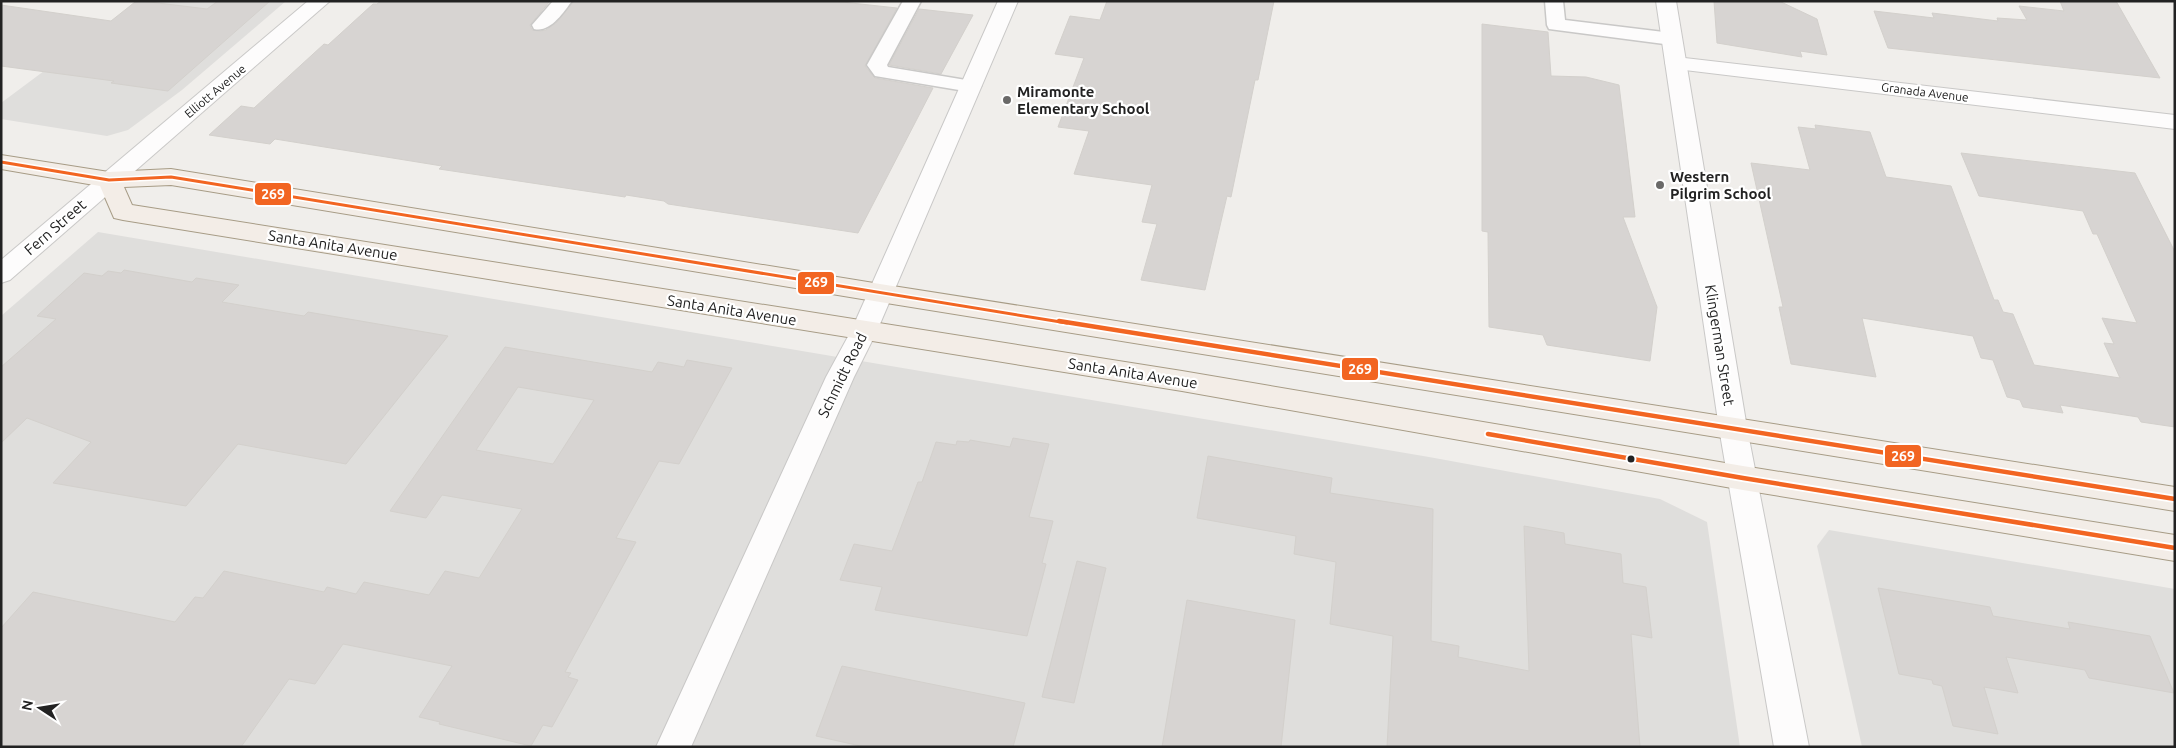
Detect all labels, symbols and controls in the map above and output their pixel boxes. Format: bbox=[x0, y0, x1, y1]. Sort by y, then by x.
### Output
street label: Elliott Avenue bbox=[182, 62, 248, 120]
street label: Granada Avenue bbox=[1881, 80, 1969, 104]
place label: Miramonte Elementary School bbox=[1017, 83, 1150, 117]
marker: Miramonte Elementary School bbox=[1001, 94, 1013, 106]
place label: Western Pilgrim School bbox=[1670, 168, 1772, 202]
marker: Western Pilgrim School bbox=[1654, 179, 1666, 191]
line badge: 269 bbox=[254, 182, 292, 206]
text: 269 bbox=[261, 186, 285, 202]
street label: Fern Street bbox=[21, 196, 89, 258]
street label: Santa Anita Avenue bbox=[267, 226, 399, 264]
line badge: 269 bbox=[797, 271, 835, 295]
text: 269 bbox=[804, 274, 828, 290]
street label: Klingerman Street bbox=[1702, 283, 1738, 407]
street label: Santa Anita Avenue bbox=[666, 291, 798, 329]
street label: Schmidt Road bbox=[814, 330, 870, 420]
street label: Santa Anita Avenue bbox=[1067, 354, 1199, 392]
line badge: 269 bbox=[1341, 357, 1379, 381]
text: 269 bbox=[1348, 361, 1372, 377]
line badge: 269 bbox=[1884, 444, 1922, 468]
text: 269 bbox=[1891, 448, 1915, 464]
unlabelled marker bbox=[1626, 454, 1636, 464]
north arrow bbox=[15, 683, 65, 733]
text: N bbox=[18, 699, 36, 712]

